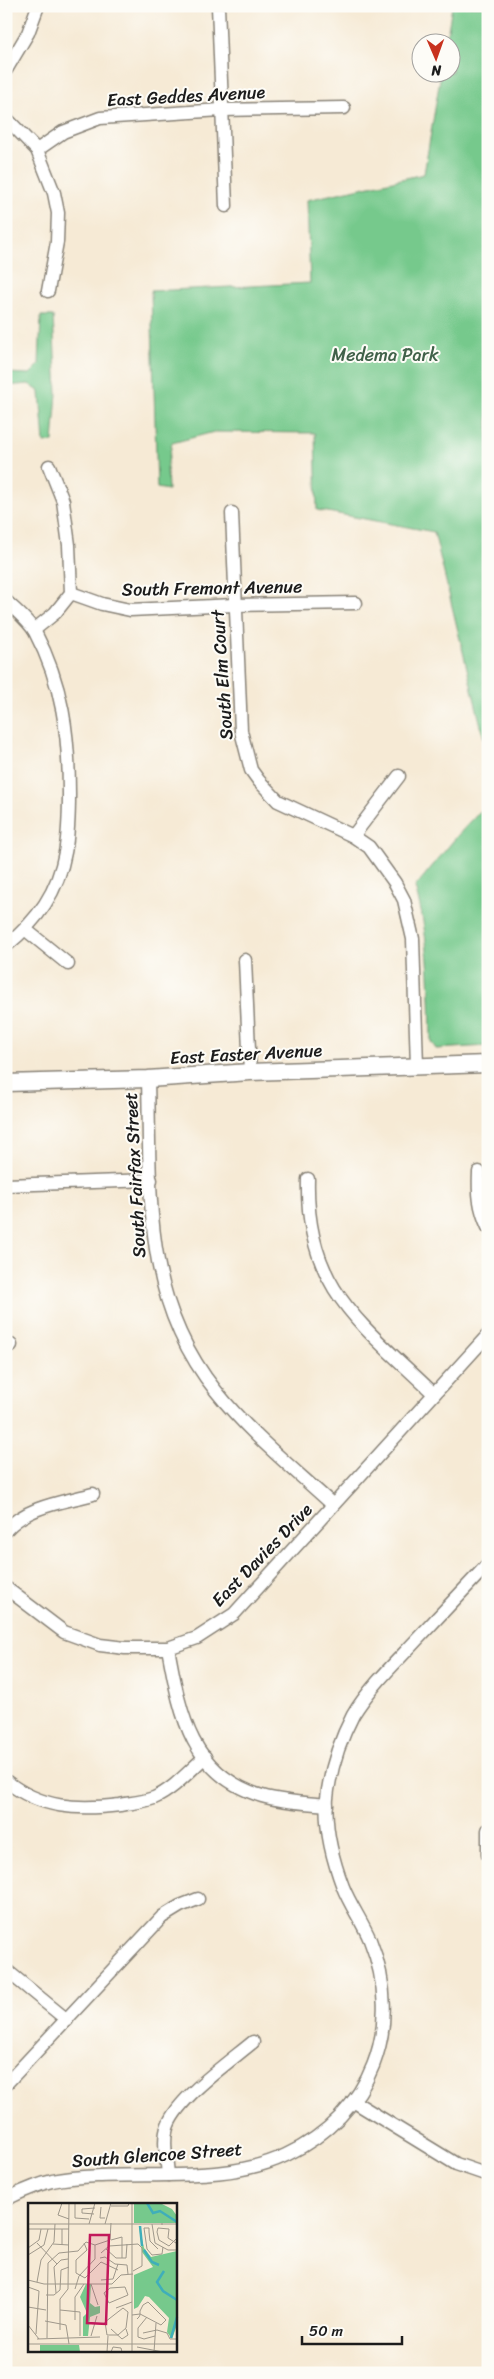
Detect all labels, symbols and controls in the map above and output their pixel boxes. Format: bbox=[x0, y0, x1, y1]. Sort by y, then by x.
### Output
north arrow bbox=[412, 32, 462, 82]
text: N bbox=[431, 58, 443, 83]
street label: East Geddes Avenue bbox=[106, 76, 266, 116]
park label: Medema Park bbox=[331, 339, 439, 371]
street label: South Fremont Avenue bbox=[121, 570, 303, 606]
street label: South Elm Court bbox=[201, 608, 243, 741]
street label: East Easter Avenue bbox=[169, 1034, 323, 1074]
street label: South Fairfax Street bbox=[115, 1091, 155, 1259]
street label: East Davies Drive bbox=[203, 1495, 321, 1615]
street label: South Glencoe Street bbox=[71, 2133, 243, 2177]
inset map bbox=[28, 2203, 176, 2352]
scale bar bbox=[302, 2314, 402, 2346]
text: 50 m bbox=[309, 2318, 344, 2344]

